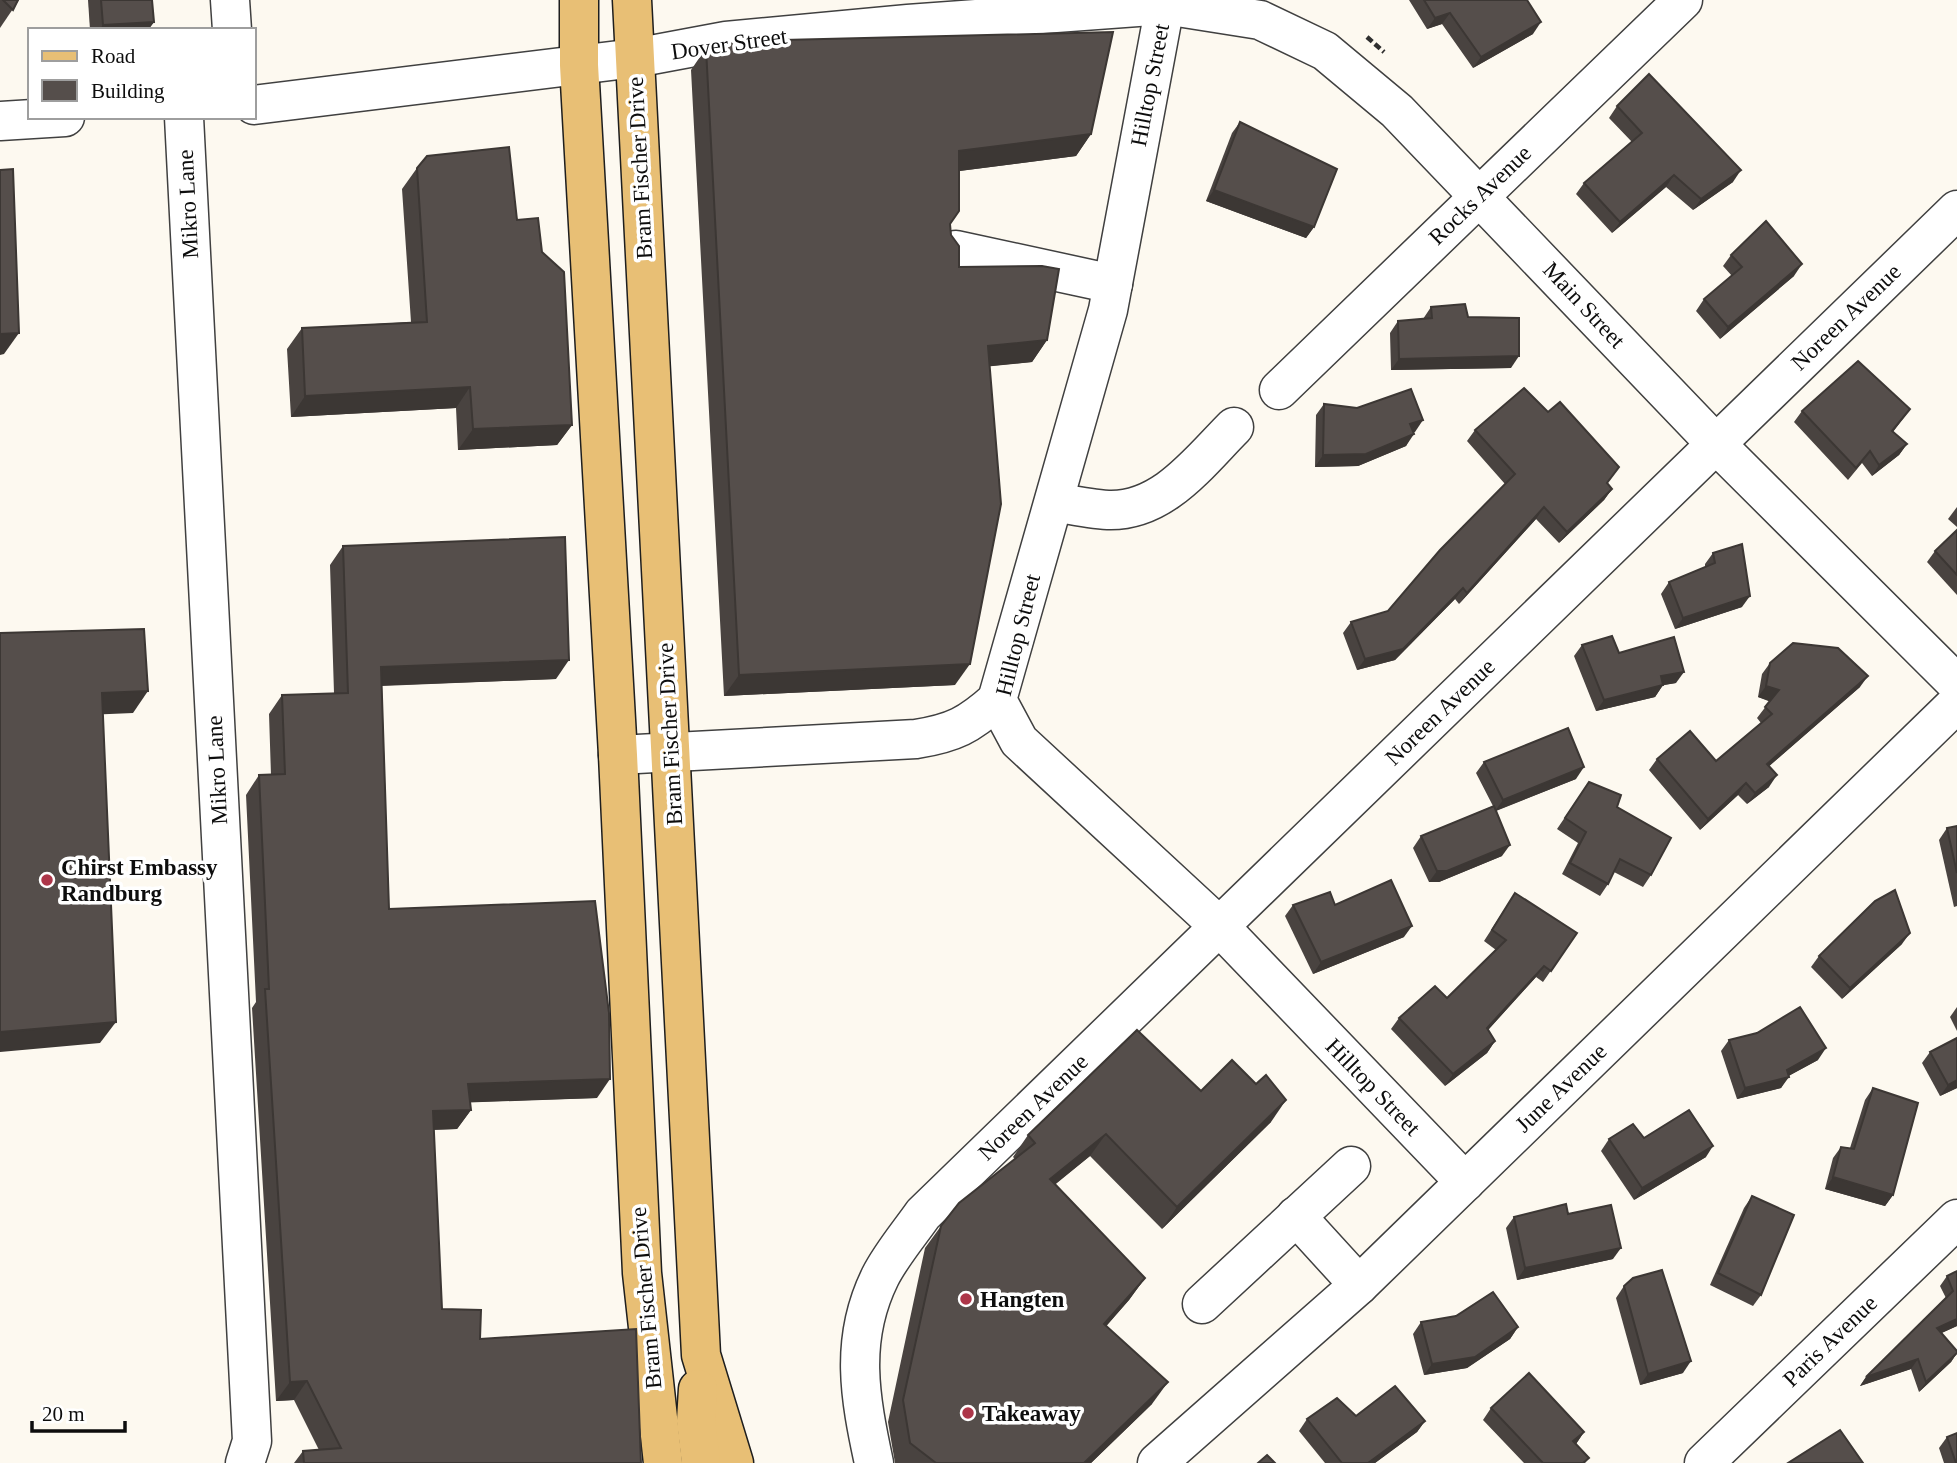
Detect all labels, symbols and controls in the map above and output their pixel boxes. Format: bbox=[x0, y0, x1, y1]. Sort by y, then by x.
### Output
street label: Hilltop Street bbox=[1126, 21, 1174, 149]
street label: Dover Street bbox=[669, 23, 789, 65]
legend bbox=[28, 28, 256, 119]
text: Road bbox=[91, 44, 136, 68]
street label: Bram Fischer Drive bbox=[623, 76, 657, 260]
text: Building bbox=[91, 79, 165, 103]
street label: Rocks Avenue bbox=[1424, 140, 1536, 250]
street label: Mikro Lane bbox=[173, 149, 203, 259]
street label: Main Street bbox=[1538, 257, 1630, 353]
street label: Noreen Avenue bbox=[1786, 259, 1906, 375]
street label: Hilltop Street bbox=[991, 571, 1045, 698]
street label: Bram Fischer Drive bbox=[653, 642, 687, 826]
street label: Noreen Avenue bbox=[1380, 654, 1500, 770]
street label: Mikro Lane bbox=[202, 715, 232, 825]
place label: Chirst Embassy Randburg bbox=[61, 855, 218, 906]
marker: Chirst Embassy Randburg bbox=[39, 872, 55, 888]
street label: Hilltop Street bbox=[1321, 1034, 1426, 1141]
street label: June Avenue bbox=[1510, 1039, 1612, 1137]
street label: Noreen Avenue bbox=[973, 1049, 1093, 1165]
street label: Bram Fischer Drive bbox=[626, 1206, 666, 1390]
place label: Hangten bbox=[980, 1287, 1065, 1312]
street label: Paris Avenue bbox=[1778, 1290, 1882, 1392]
marker: Hangten bbox=[958, 1291, 974, 1307]
scale bar bbox=[32, 1390, 124, 1434]
place label: Takeaway bbox=[982, 1401, 1081, 1426]
text: 20 m bbox=[42, 1402, 85, 1426]
marker: Takeaway bbox=[960, 1405, 976, 1421]

